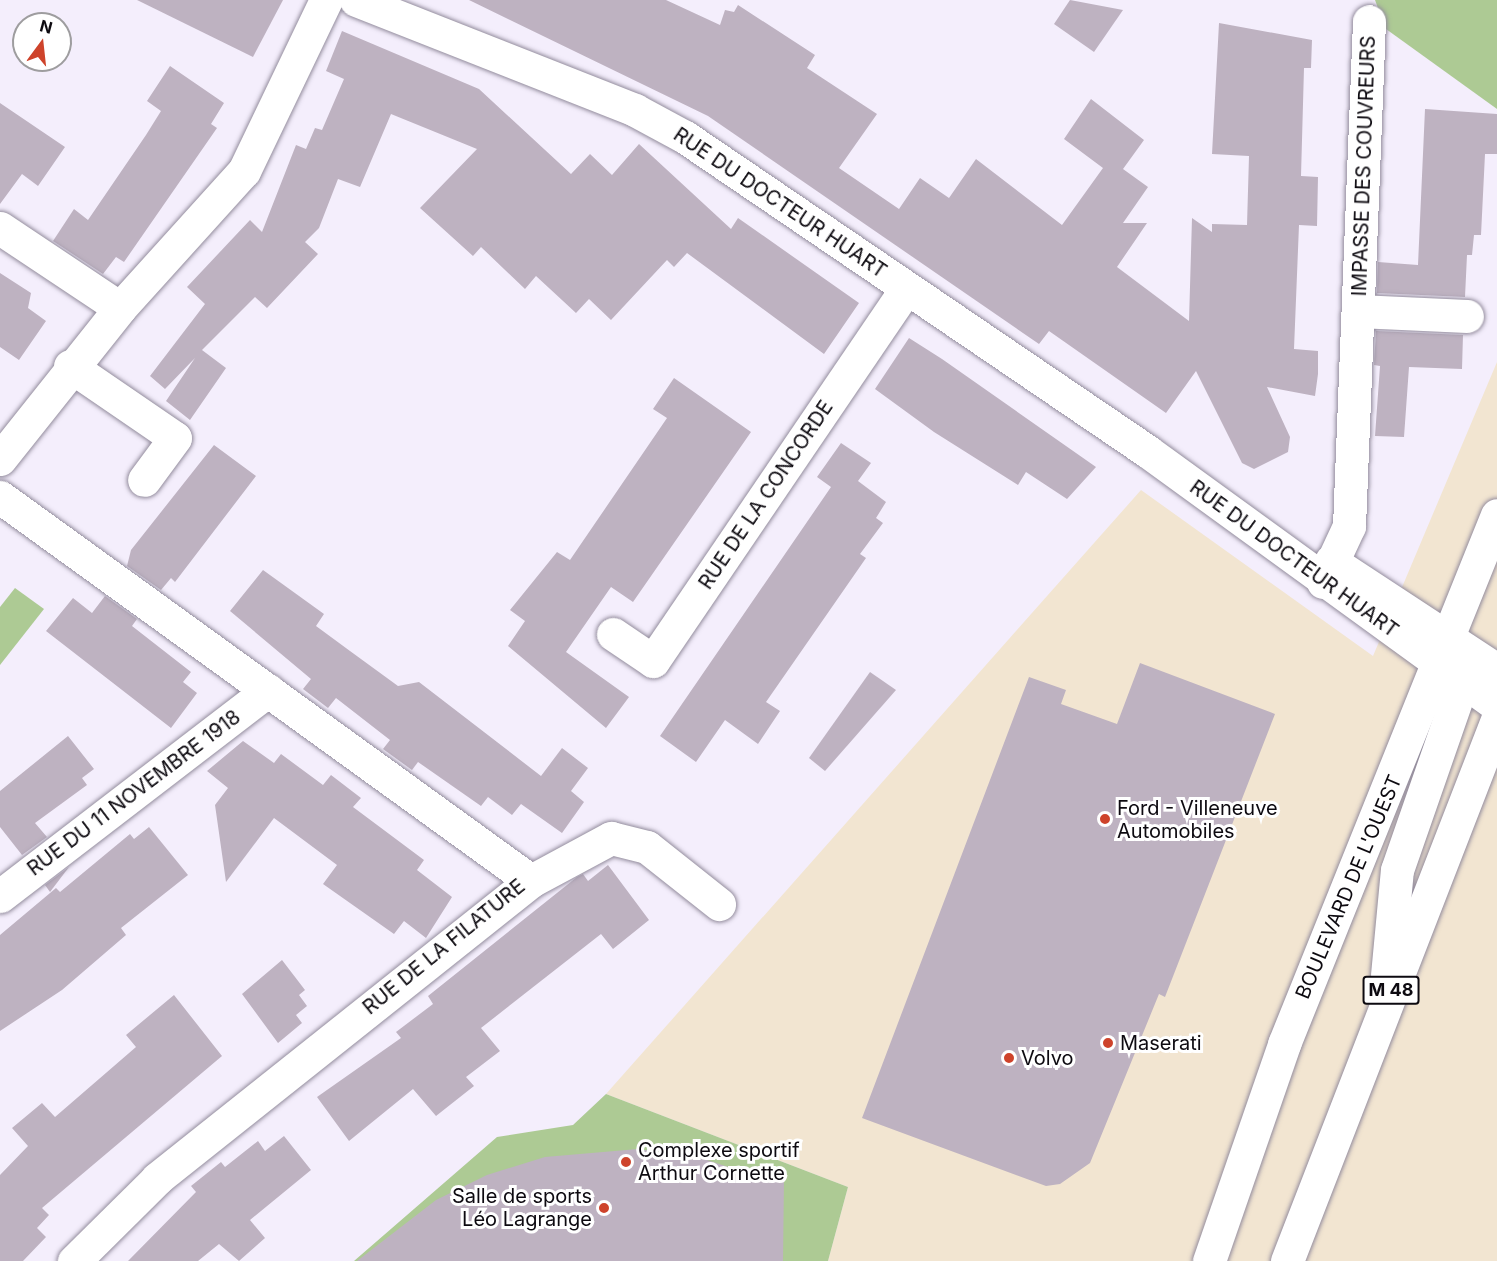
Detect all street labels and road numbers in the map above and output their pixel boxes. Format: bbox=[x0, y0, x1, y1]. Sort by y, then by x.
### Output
street label: IMPASSE DES COUVREURS bbox=[1347, 35, 1381, 297]
street label: RUE DU DOCTEUR HUART bbox=[669, 123, 891, 283]
street label: RUE DE LA CONCORDE bbox=[694, 396, 838, 594]
street label: RUE DU DOCTEUR HUART bbox=[1185, 475, 1403, 643]
street label: RUE DU 11 NOVEMBRE 1918 bbox=[23, 705, 245, 881]
street label: BOULEVARD DE L'OUEST bbox=[1291, 771, 1407, 1003]
street label: RUE DE LA FILATURE bbox=[358, 874, 530, 1020]
road number: M 48 bbox=[1362, 975, 1420, 1005]

